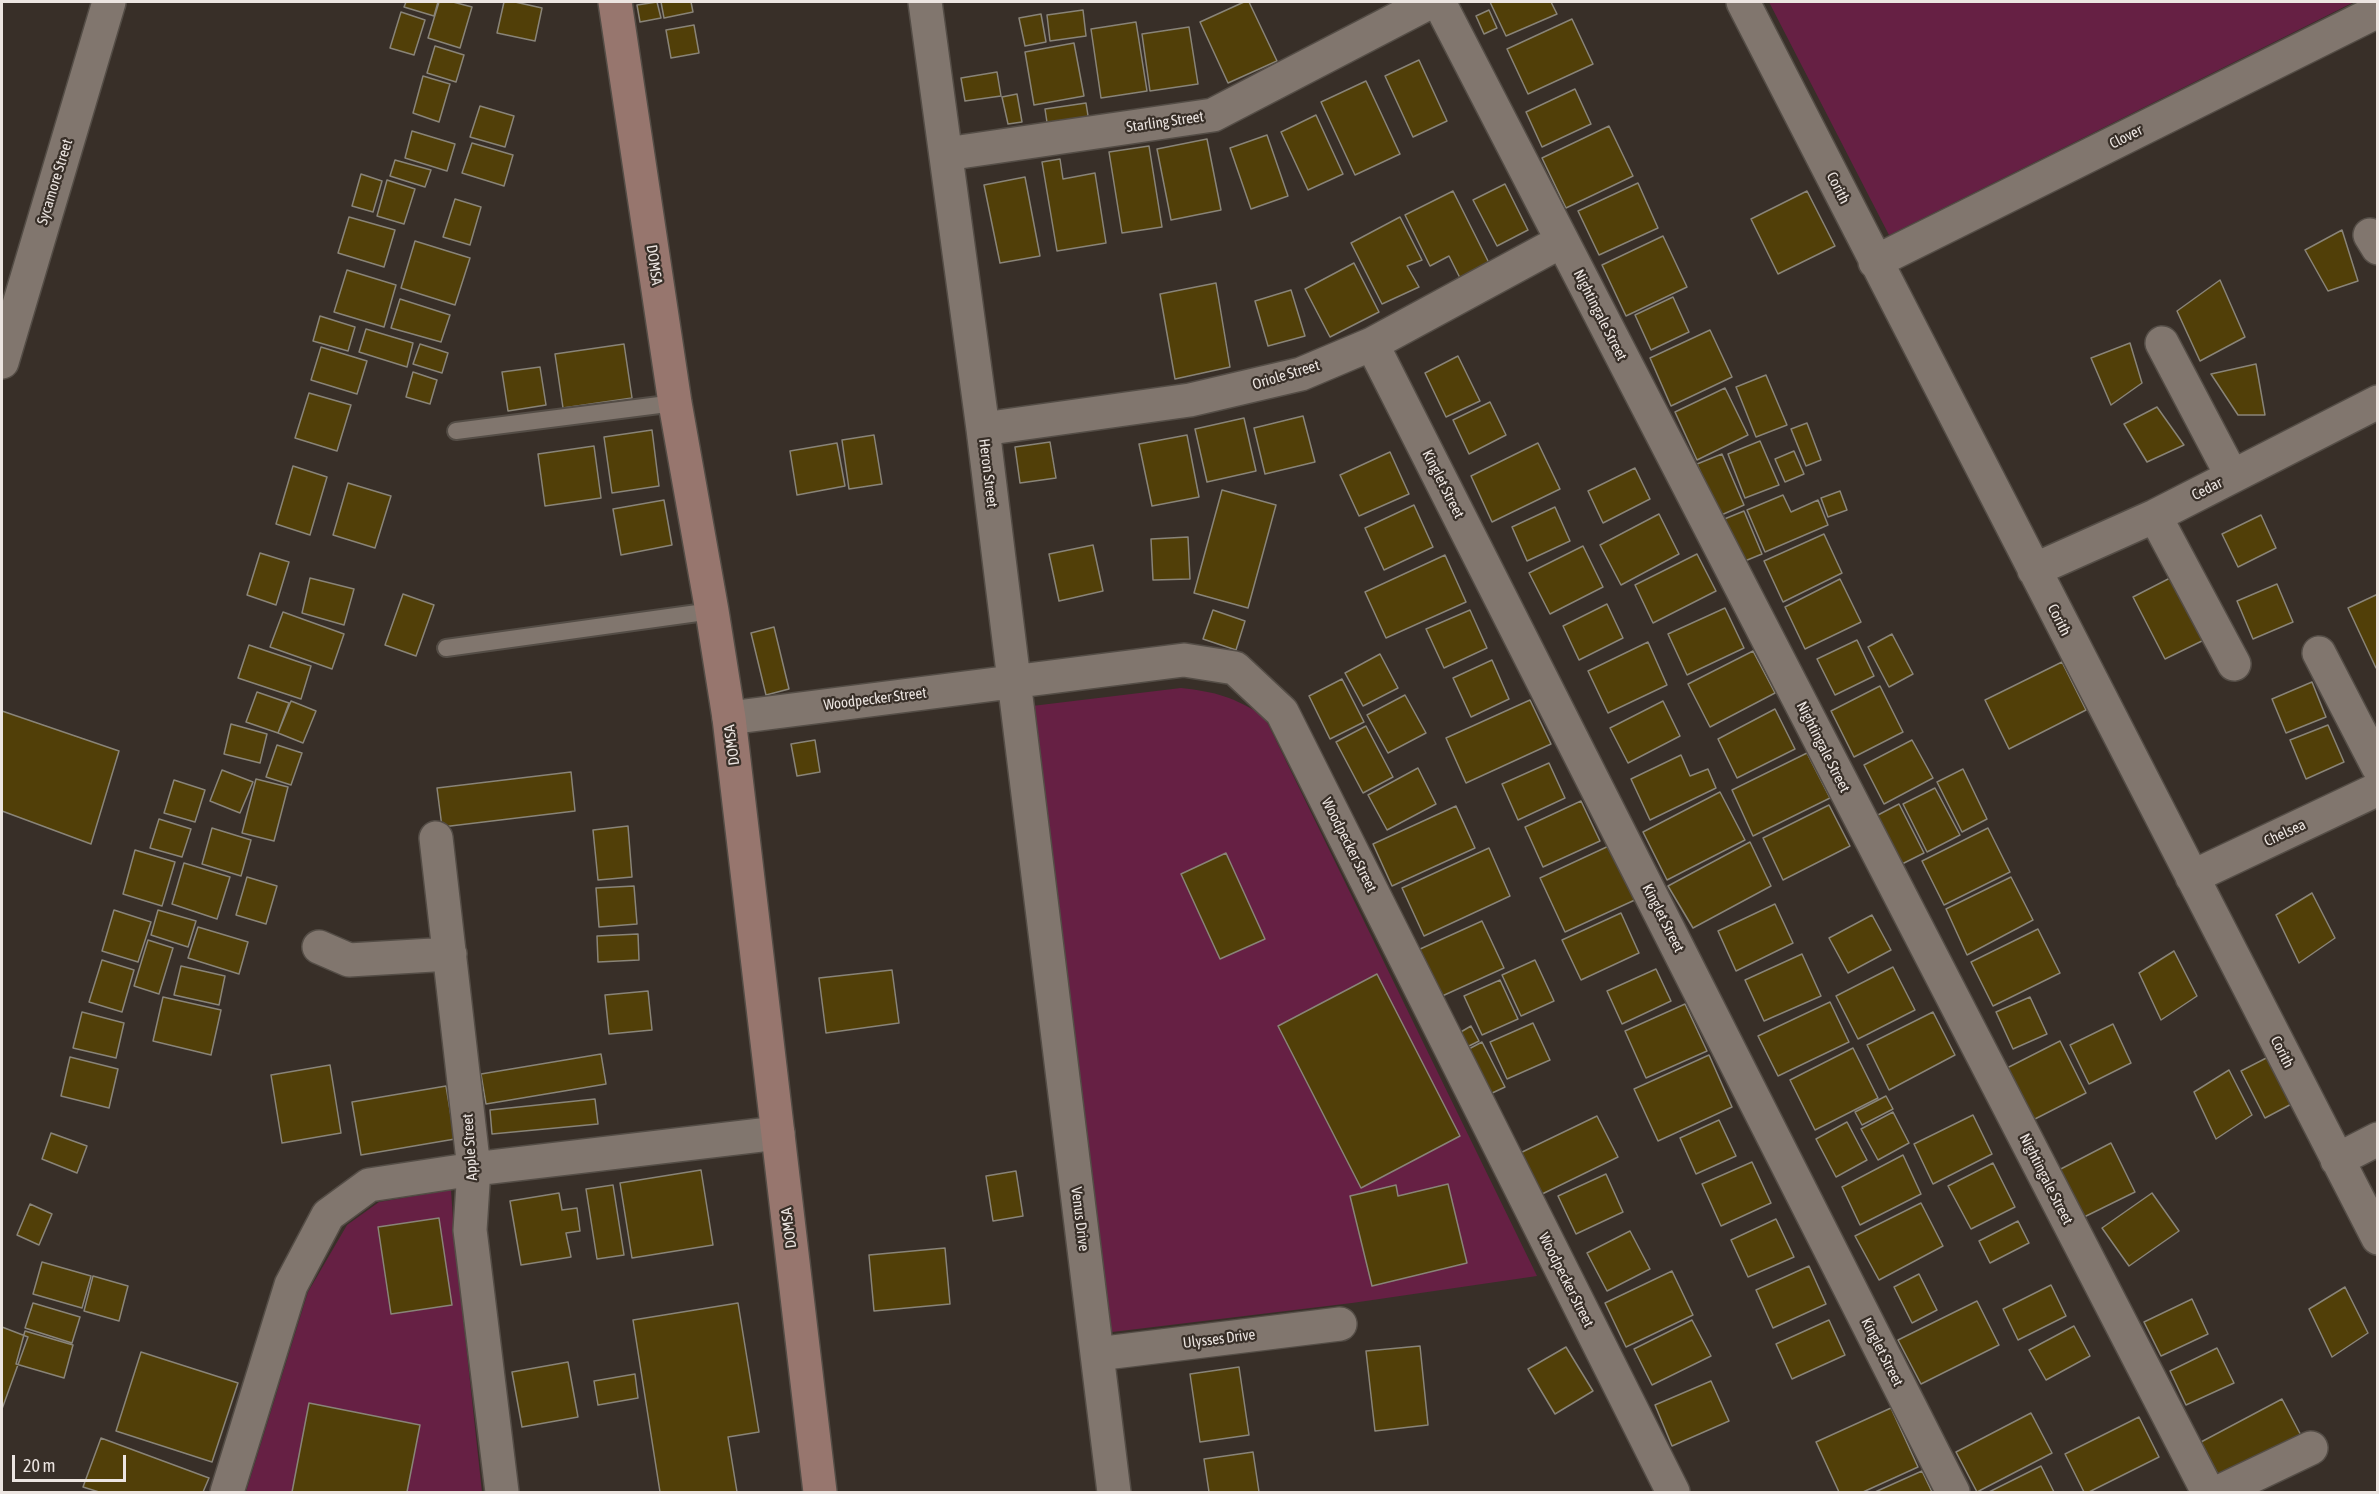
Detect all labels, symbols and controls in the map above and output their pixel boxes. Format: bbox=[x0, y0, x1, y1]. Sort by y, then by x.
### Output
street label: Starling Street bbox=[1125, 108, 1205, 136]
street label: Clover bbox=[2106, 121, 2146, 153]
street label: Sycamore Street bbox=[33, 137, 77, 227]
street label: Corith bbox=[1822, 169, 1854, 207]
street label: DOMSA bbox=[642, 244, 666, 286]
street label: Nightingale Street bbox=[1569, 266, 1631, 364]
street label: Oriole Street bbox=[1250, 356, 1322, 394]
street label: Heron Street bbox=[975, 438, 1001, 508]
street label: Kinglet Street bbox=[1418, 447, 1468, 521]
street label: Cedar bbox=[2189, 474, 2225, 504]
street label: Corith bbox=[2043, 601, 2075, 639]
street label: Woodpecker Street bbox=[823, 684, 927, 714]
street label: Nightingale Street bbox=[1792, 698, 1854, 796]
street label: DOMSA bbox=[721, 724, 743, 766]
street label: Woodpecker Street bbox=[1317, 795, 1381, 895]
street label: Chelsea bbox=[2261, 816, 2309, 850]
street label: Kinglet Street bbox=[1638, 881, 1688, 955]
street label: Corith bbox=[2266, 1033, 2298, 1071]
street label: Apple Street bbox=[459, 1113, 481, 1181]
street label: Nightingale Street bbox=[2015, 1130, 2077, 1228]
street label: Venus Drive bbox=[1067, 1186, 1093, 1252]
street label: DOMSA bbox=[778, 1207, 800, 1249]
street label: Woodpecker Street bbox=[1534, 1230, 1598, 1330]
street label: Kinglet Street bbox=[1857, 1315, 1907, 1389]
street label: Ulysses Drive bbox=[1182, 1326, 1256, 1352]
scale bar bbox=[15, 1443, 129, 1481]
text: 20 m bbox=[23, 1455, 55, 1476]

